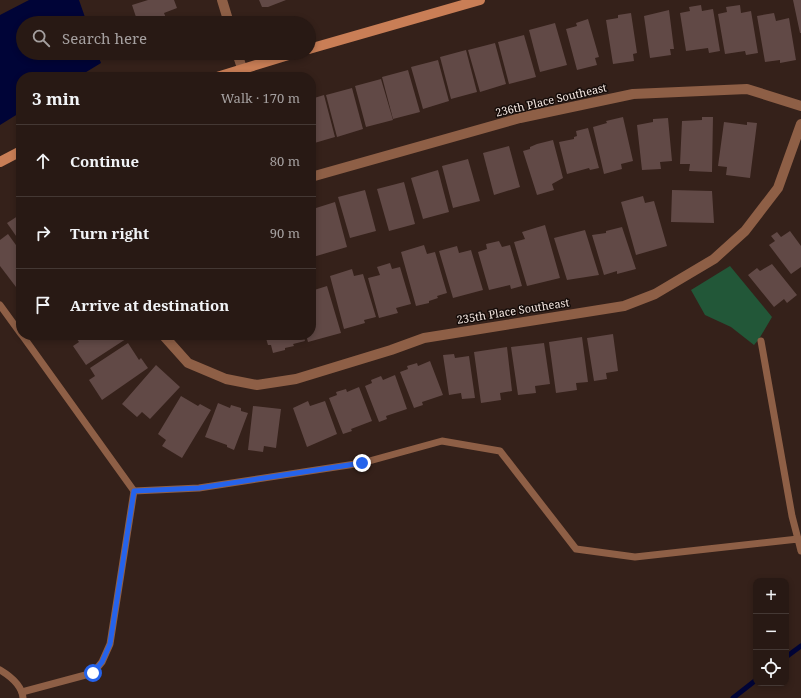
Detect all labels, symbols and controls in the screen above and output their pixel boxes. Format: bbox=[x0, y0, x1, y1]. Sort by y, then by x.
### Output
search box bbox=[16, 16, 316, 60]
icon: search bbox=[30, 27, 52, 49]
text: Search here bbox=[62, 28, 147, 48]
street label: 236th Place Southeast bbox=[494, 79, 608, 120]
text: 3 min bbox=[32, 87, 80, 110]
text: Walk · 170 m bbox=[221, 89, 300, 107]
icon: ahead bbox=[32, 150, 54, 172]
text: Continue bbox=[70, 151, 139, 171]
text: 80 m bbox=[270, 152, 300, 170]
icon: right bbox=[32, 222, 54, 244]
text: Turn right bbox=[70, 223, 149, 243]
text: 90 m bbox=[270, 224, 300, 242]
icon: arrive bbox=[32, 294, 54, 316]
street label: 235th Place Southeast bbox=[456, 294, 570, 327]
text: Arrive at destination bbox=[70, 295, 229, 315]
route end bbox=[353, 454, 371, 472]
map controls bbox=[753, 578, 789, 686]
button: + bbox=[753, 578, 789, 614]
button: − bbox=[753, 614, 789, 650]
button: locate bbox=[753, 650, 789, 686]
route start bbox=[84, 664, 102, 682]

